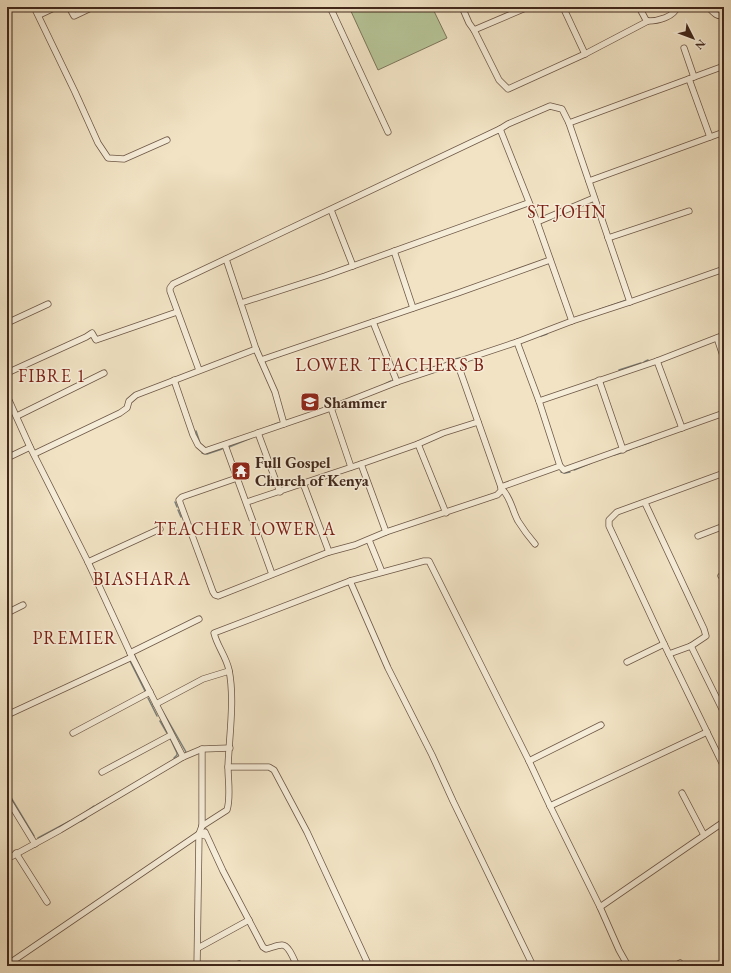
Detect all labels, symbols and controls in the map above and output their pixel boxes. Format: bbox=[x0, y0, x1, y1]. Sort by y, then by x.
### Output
north arrow bbox=[673, 18, 713, 58]
text: N bbox=[692, 37, 709, 53]
district label: ST JOHN bbox=[527, 200, 607, 223]
district label: LOWER TEACHERS B bbox=[295, 353, 485, 376]
district label: FIBRE 1 bbox=[18, 364, 86, 387]
school or university icon: Shammer bbox=[299, 391, 321, 413]
place label: Shammer bbox=[324, 392, 387, 413]
place label: Full Gospel Church of Kenya bbox=[255, 452, 370, 491]
temple icon: Full Gospel Church of Kenya bbox=[230, 460, 252, 482]
district label: TEACHER LOWER A bbox=[154, 517, 336, 540]
district label: BIASHARA bbox=[93, 567, 191, 590]
district label: PREMIER bbox=[32, 626, 118, 649]

